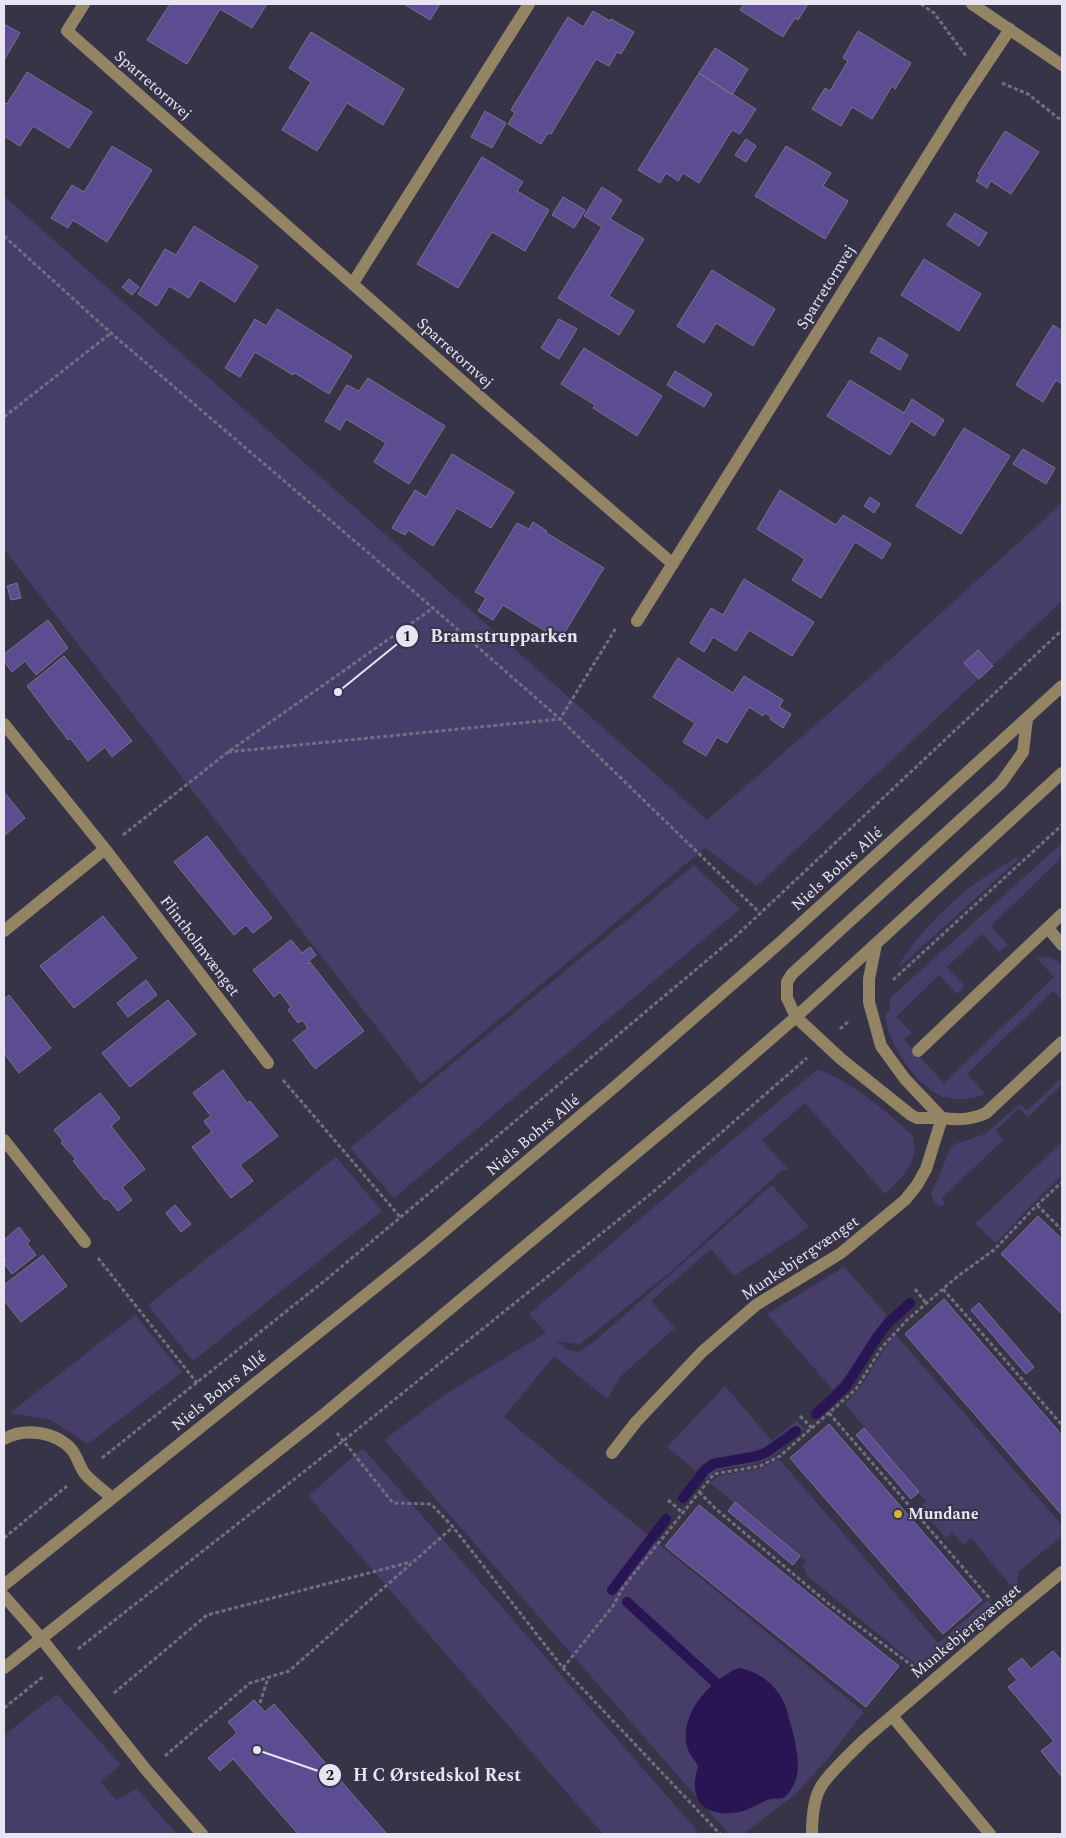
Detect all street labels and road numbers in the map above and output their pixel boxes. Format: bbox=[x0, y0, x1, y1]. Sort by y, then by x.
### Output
street label: Sparretornvej bbox=[109, 44, 197, 126]
street label: Sparretornvej bbox=[790, 240, 862, 334]
street label: Sparretornvej bbox=[411, 312, 499, 394]
street label: Niels Bohrs Allé bbox=[786, 821, 888, 917]
street label: Flintholmvænget bbox=[154, 890, 246, 1002]
street label: Niels Bohrs Allé bbox=[481, 1088, 585, 1181]
street label: Munkebjergvænget bbox=[736, 1209, 864, 1306]
street label: Niels Bohrs Allé bbox=[166, 1345, 272, 1437]
street label: Munkebjergvænget bbox=[906, 1577, 1027, 1684]

